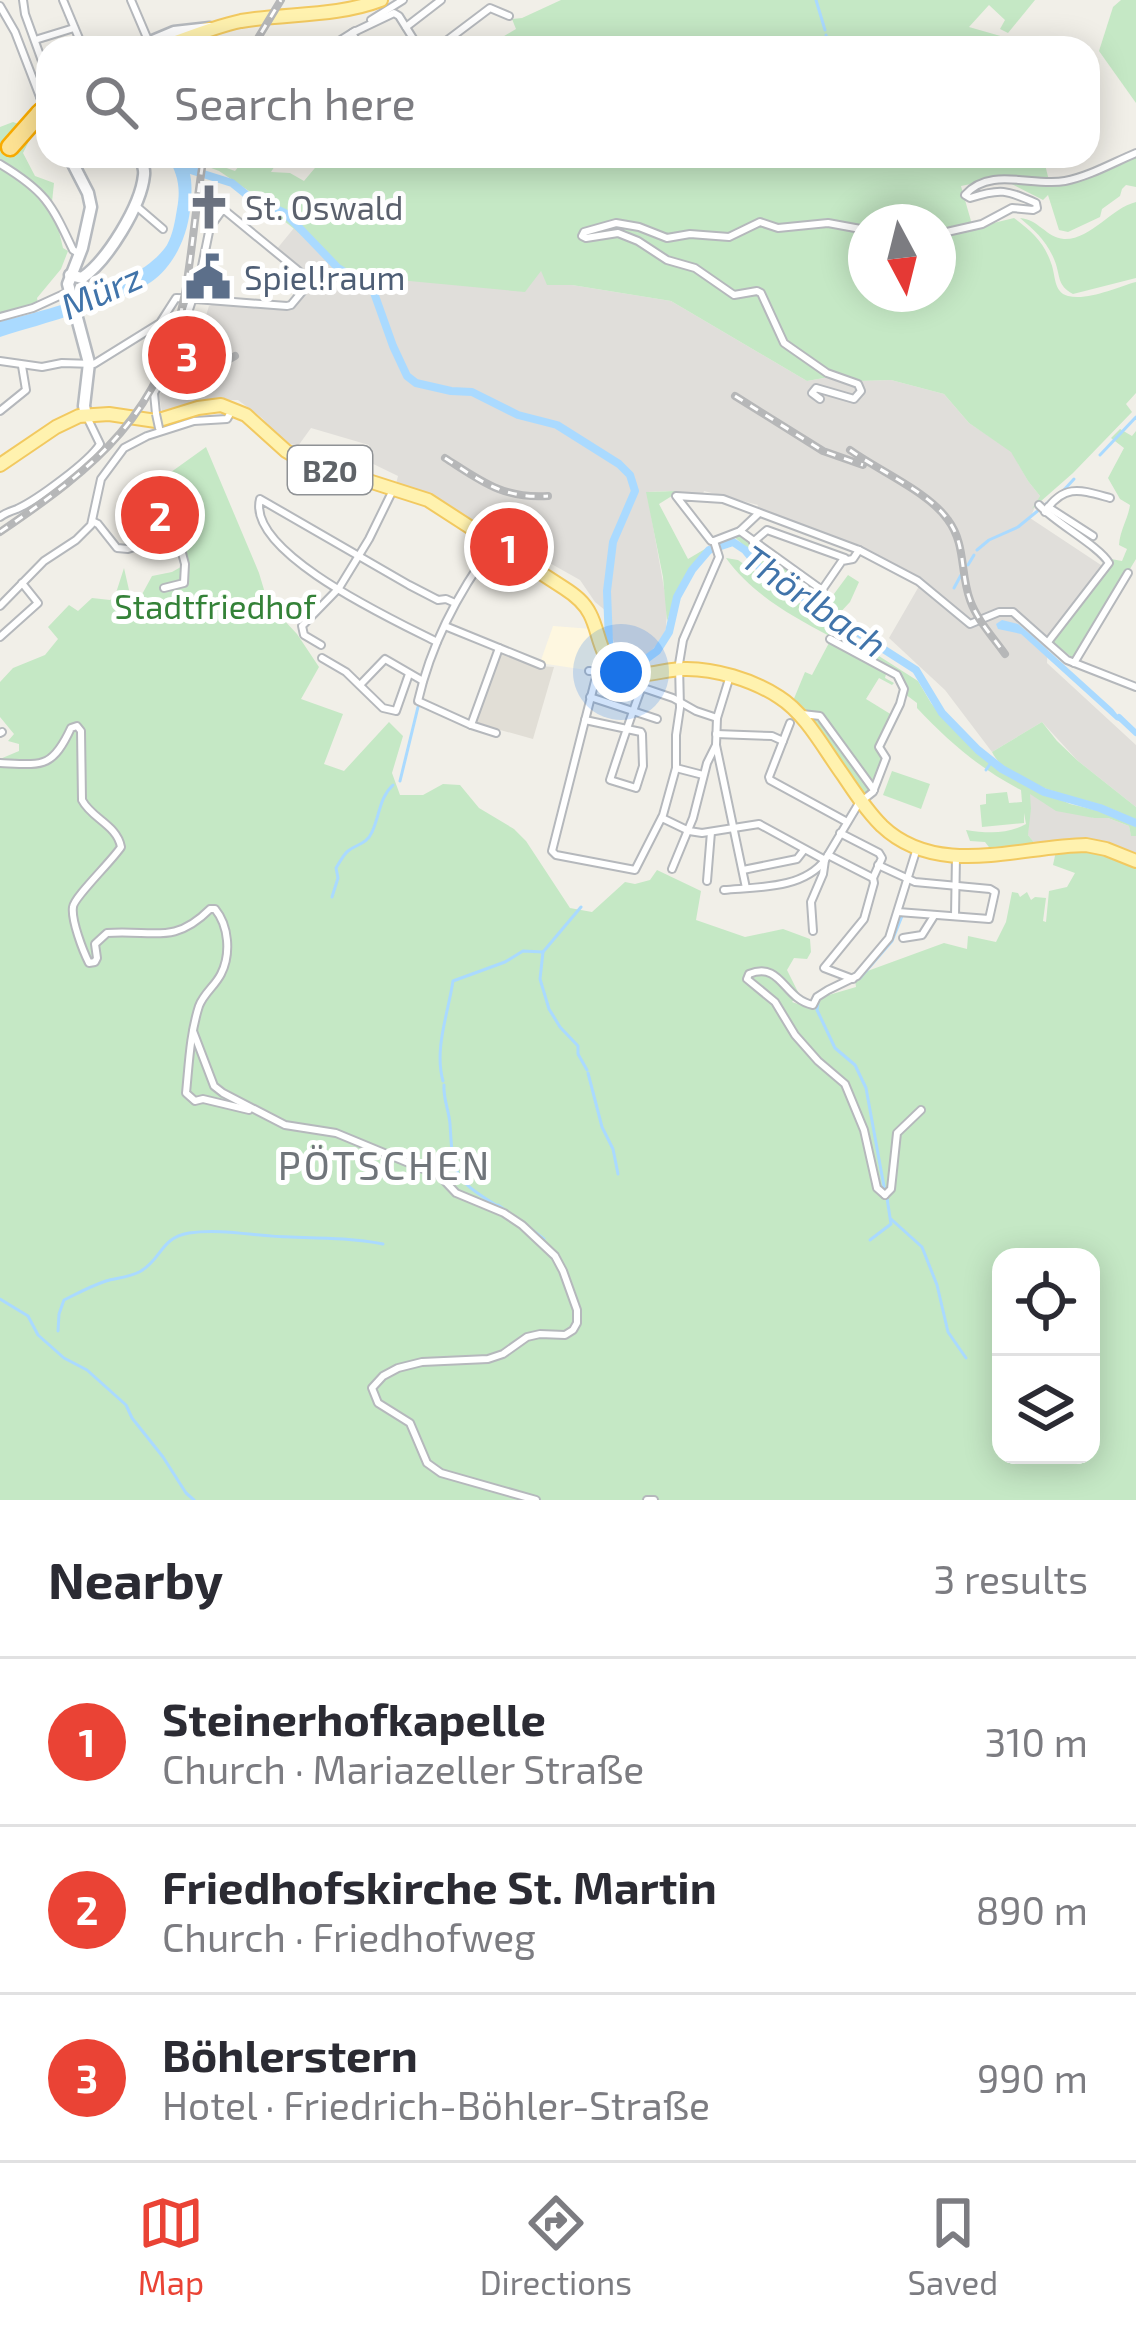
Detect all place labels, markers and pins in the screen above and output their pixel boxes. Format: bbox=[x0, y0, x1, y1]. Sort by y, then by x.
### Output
church icon: St. Oswald bbox=[184, 182, 234, 232]
place label: St. Oswald bbox=[245, 187, 404, 227]
public building icon: Spiel!raum bbox=[183, 252, 233, 302]
place label: Spiel!raum bbox=[244, 257, 405, 297]
pin: 3 bbox=[148, 310, 226, 400]
pin: 2 bbox=[121, 470, 199, 560]
pin: 1 bbox=[470, 502, 548, 592]

